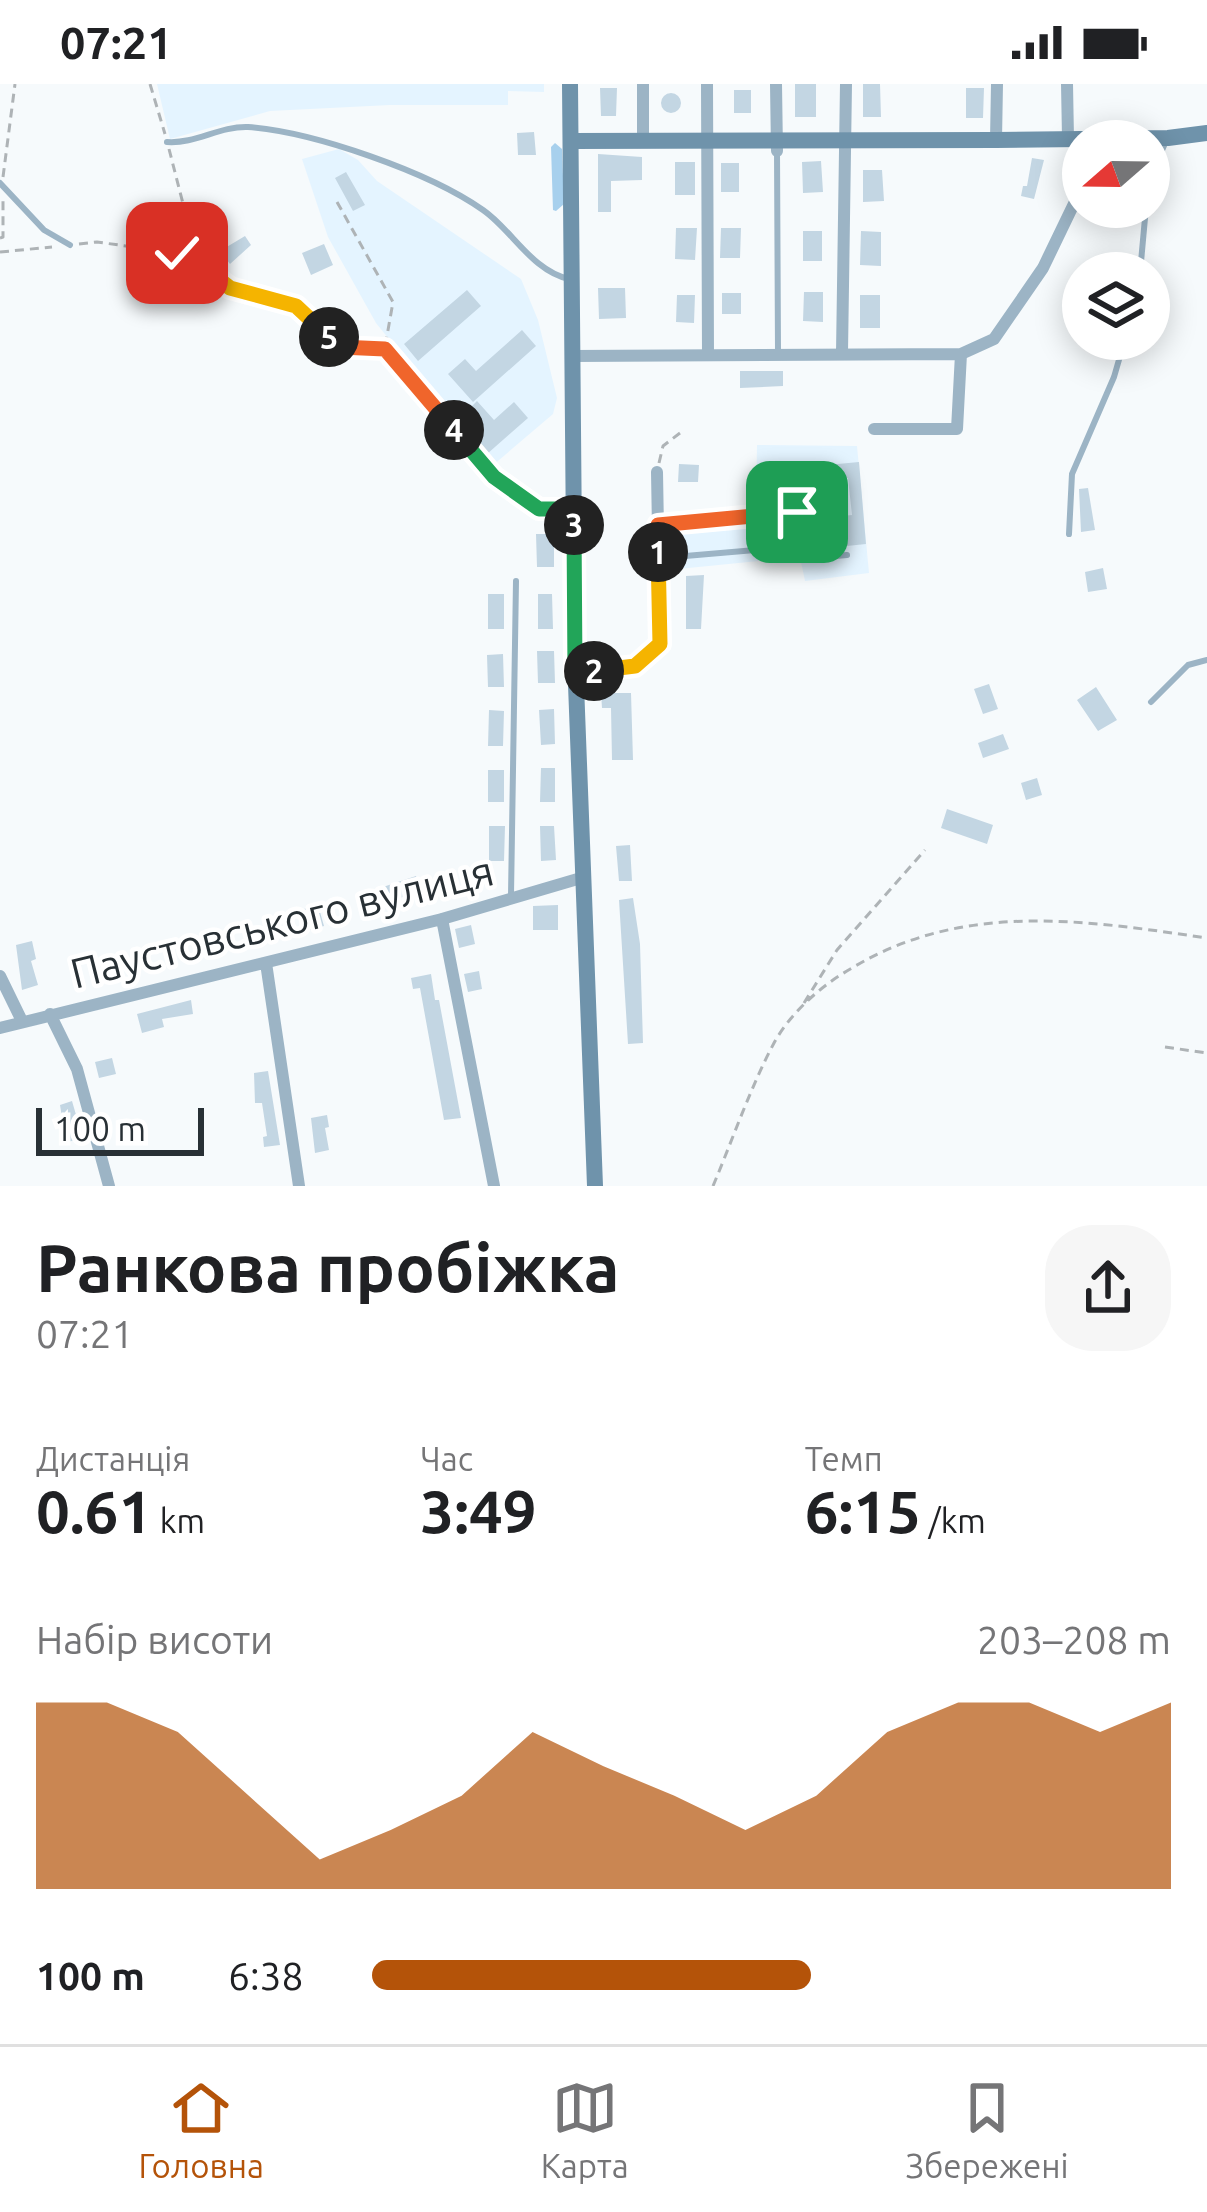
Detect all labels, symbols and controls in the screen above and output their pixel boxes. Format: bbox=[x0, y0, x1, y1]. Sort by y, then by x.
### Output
text: 07:21 bbox=[60, 17, 173, 68]
north arrow bbox=[1062, 120, 1170, 228]
map controls bbox=[1062, 120, 1170, 360]
pin bbox=[126, 202, 228, 304]
icon: check bbox=[144, 220, 210, 286]
button: layers bbox=[1062, 252, 1170, 360]
pin: 5 bbox=[299, 307, 359, 367]
text: 5 bbox=[320, 318, 338, 355]
pin: 4 bbox=[424, 400, 484, 460]
text: 4 bbox=[445, 411, 463, 448]
pin bbox=[746, 461, 848, 563]
icon: arrive bbox=[764, 479, 830, 545]
pin: 3 bbox=[544, 495, 604, 555]
text: 3 bbox=[565, 506, 583, 543]
pin: 1 bbox=[628, 522, 688, 582]
text: 1 bbox=[649, 533, 667, 570]
pin: 2 bbox=[564, 641, 624, 701]
text: 2 bbox=[585, 652, 603, 689]
street label: Паустовського вулиця bbox=[66, 846, 498, 997]
scale bar bbox=[36, 1102, 204, 1155]
text: 100 m bbox=[54, 1110, 146, 1147]
button: share bbox=[1045, 1225, 1171, 1351]
text: Ранкова пробіжка bbox=[36, 1230, 620, 1304]
text: 07:21 bbox=[36, 1312, 134, 1355]
text: Дистанція bbox=[36, 1440, 190, 1477]
text: Час bbox=[420, 1440, 473, 1477]
text: Темп bbox=[805, 1440, 883, 1477]
text: 0.61 bbox=[36, 1477, 152, 1544]
text: 3:49 bbox=[420, 1477, 537, 1544]
text: 6:15 bbox=[805, 1477, 921, 1544]
text: km bbox=[152, 1502, 205, 1539]
text: /km bbox=[921, 1502, 986, 1539]
text: Набір висоти bbox=[36, 1618, 273, 1661]
text: 203–208 m bbox=[977, 1618, 1171, 1661]
text: 100 m bbox=[36, 1954, 145, 1997]
text: 6:38 bbox=[228, 1954, 304, 1997]
tab: Головна bbox=[138, 2075, 264, 2184]
tab: Карта bbox=[541, 2075, 629, 2184]
tab: Збережені bbox=[906, 2075, 1069, 2184]

